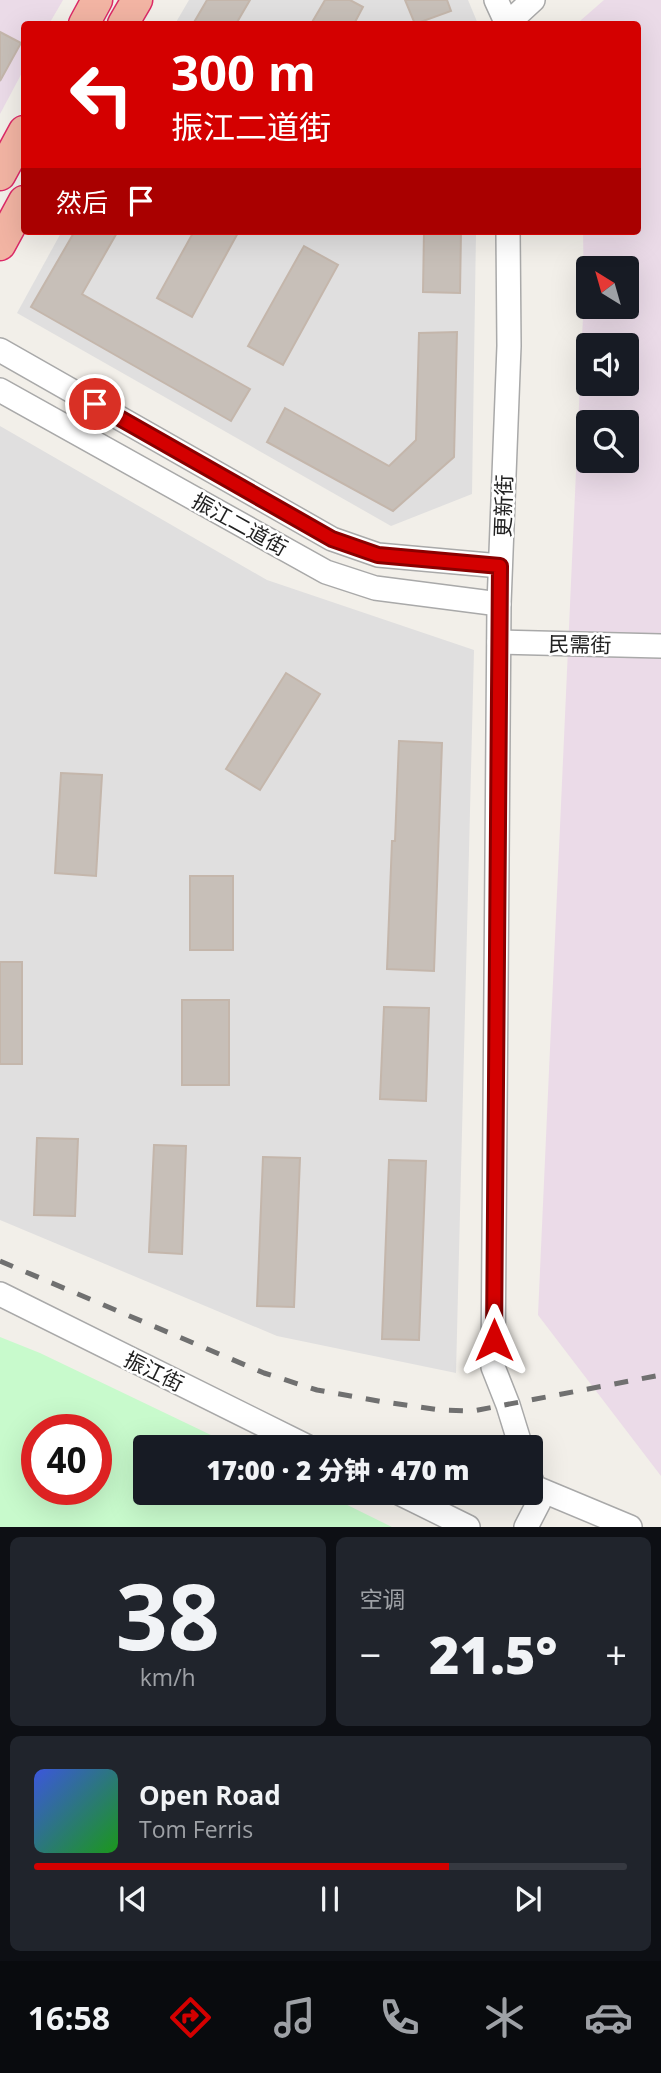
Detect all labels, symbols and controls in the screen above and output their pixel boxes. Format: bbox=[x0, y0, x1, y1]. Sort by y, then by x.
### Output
text: 300 m bbox=[171, 39, 316, 105]
icon: left bbox=[56, 49, 147, 140]
text: 振江二道街 bbox=[171, 105, 331, 148]
icon: arrive bbox=[122, 182, 160, 220]
text: 然后 bbox=[56, 184, 108, 220]
north arrow bbox=[576, 256, 639, 318]
map controls bbox=[576, 256, 639, 473]
button: sound bbox=[576, 333, 639, 396]
pin bbox=[65, 374, 125, 434]
icon: arrive bbox=[76, 385, 114, 423]
button: search bbox=[576, 410, 639, 473]
street label: 更新街 bbox=[488, 474, 518, 538]
street label: 振江二道街 bbox=[187, 486, 293, 562]
street label: 民需街 bbox=[548, 629, 612, 659]
position arrow bbox=[457, 1303, 531, 1377]
street label: 振江街 bbox=[120, 1345, 188, 1397]
speed limit sign: 40 bbox=[21, 1414, 112, 1505]
text: 17:00 · 2 分钟 · 470 m bbox=[207, 1452, 469, 1488]
text: 38 bbox=[116, 1553, 220, 1677]
text: 空调 bbox=[360, 1583, 406, 1615]
text: 21.5° bbox=[429, 1618, 557, 1689]
text: − bbox=[360, 1628, 381, 1680]
text: + bbox=[605, 1628, 627, 1680]
text: km/h bbox=[140, 1661, 196, 1693]
text: Open Road bbox=[139, 1777, 281, 1813]
text: Tom Ferris bbox=[139, 1813, 253, 1845]
icon: previous bbox=[114, 1880, 152, 1918]
icon: pause bbox=[311, 1880, 349, 1918]
icon: next bbox=[509, 1880, 547, 1918]
icon: directions bbox=[166, 1993, 215, 2042]
icon: music bbox=[270, 1993, 319, 2042]
icon: phone bbox=[375, 1993, 424, 2042]
icon: climate bbox=[480, 1993, 529, 2042]
icon: car bbox=[584, 1993, 633, 2042]
text: 16:58 bbox=[28, 1996, 110, 2039]

